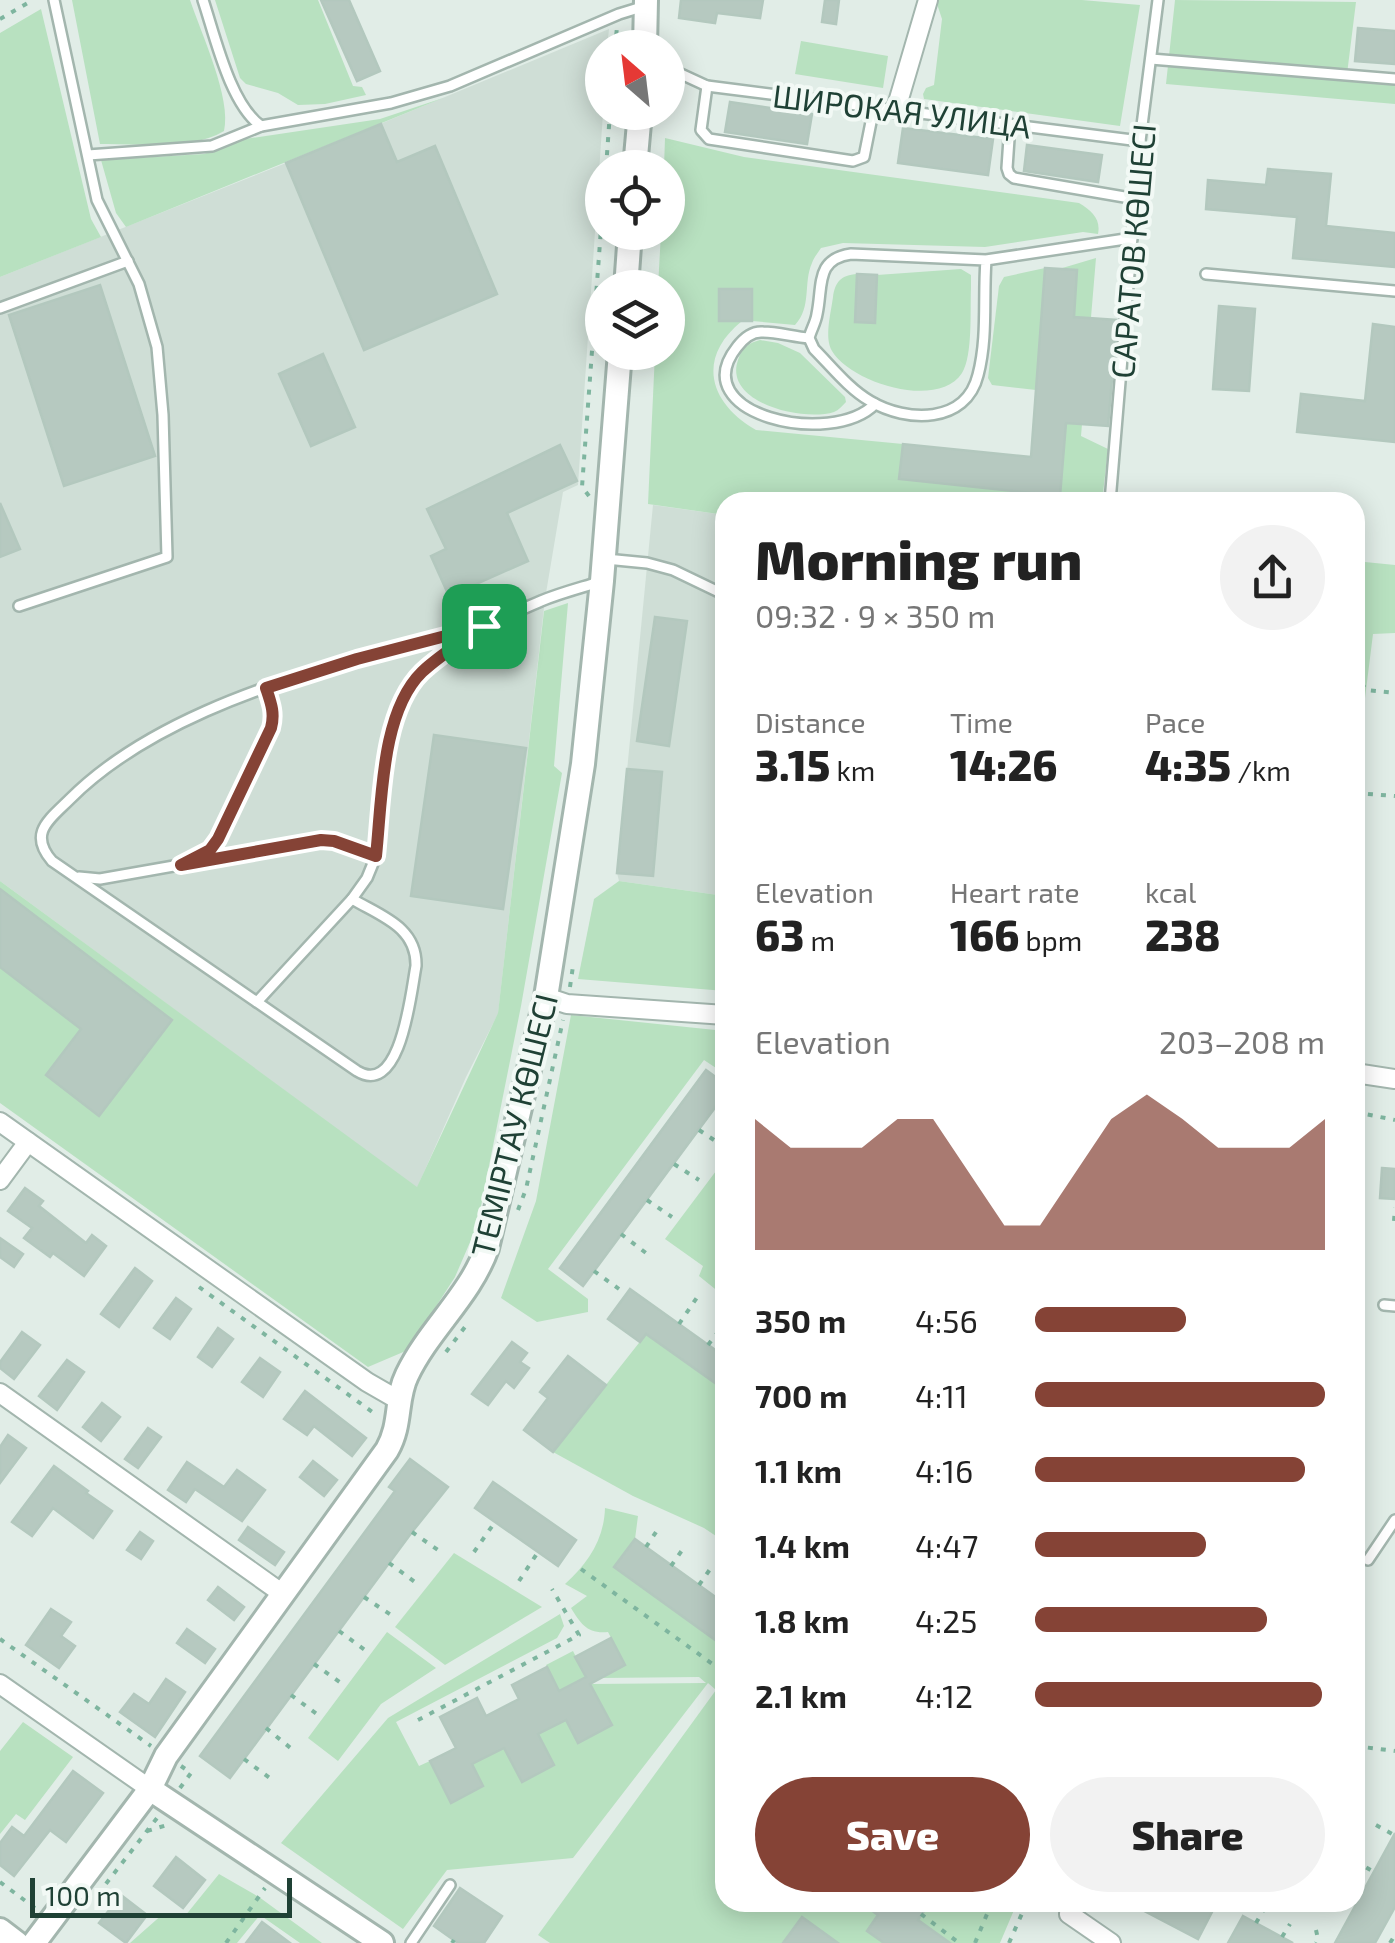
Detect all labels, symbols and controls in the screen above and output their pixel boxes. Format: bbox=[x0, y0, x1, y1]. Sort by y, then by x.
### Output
north arrow bbox=[585, 30, 685, 130]
map controls bbox=[585, 30, 685, 370]
street label: ШИРОКАЯ УЛИЦА bbox=[771, 75, 1033, 145]
street label: САРАТОВ КӨШЕСІ bbox=[1102, 122, 1162, 380]
button: locate bbox=[585, 150, 685, 250]
button: layers bbox=[585, 270, 685, 370]
text: Morning run bbox=[755, 525, 1083, 591]
button: share bbox=[1220, 525, 1325, 630]
pin bbox=[442, 584, 527, 669]
text: 09:32 · 9 × 350 m bbox=[755, 596, 995, 634]
icon: arrive bbox=[457, 599, 512, 654]
text: Distance bbox=[755, 705, 866, 739]
text: Time bbox=[950, 705, 1013, 739]
text: Pace bbox=[1145, 705, 1205, 739]
text: 3.15 bbox=[755, 739, 830, 789]
text: 14:26 bbox=[950, 739, 1057, 789]
text: 4:35 bbox=[1145, 739, 1231, 789]
text: km bbox=[830, 753, 875, 787]
text: /km bbox=[1231, 753, 1291, 787]
text: Elevation bbox=[755, 875, 874, 909]
text: Heart rate bbox=[950, 875, 1080, 909]
text: kcal bbox=[1145, 875, 1196, 909]
text: 63 bbox=[755, 909, 804, 959]
text: 166 bbox=[950, 909, 1019, 959]
text: 238 bbox=[1145, 909, 1220, 959]
text: m bbox=[804, 923, 835, 957]
text: bpm bbox=[1019, 923, 1082, 957]
street label: ТЕМІРТАУ КӨШЕСІ bbox=[462, 990, 564, 1260]
text: Elevation bbox=[755, 1022, 891, 1060]
text: 203–208 m bbox=[1159, 1022, 1325, 1060]
text: 350 m bbox=[755, 1301, 846, 1339]
text: 4:56 bbox=[915, 1301, 978, 1339]
text: 700 m bbox=[755, 1376, 847, 1414]
text: 4:11 bbox=[915, 1376, 968, 1414]
text: 1.1 km bbox=[755, 1451, 842, 1489]
text: 4:16 bbox=[915, 1451, 973, 1489]
text: 1.4 km bbox=[755, 1526, 850, 1564]
text: 4:47 bbox=[915, 1526, 978, 1564]
text: 1.8 km bbox=[755, 1601, 850, 1639]
text: 4:25 bbox=[915, 1601, 977, 1639]
text: 2.1 km bbox=[755, 1676, 847, 1714]
text: 4:12 bbox=[915, 1676, 973, 1714]
button: Save bbox=[755, 1777, 1030, 1892]
button: Share bbox=[1050, 1777, 1325, 1892]
scale bar bbox=[30, 1873, 292, 1918]
text: 100 m bbox=[45, 1878, 121, 1912]

